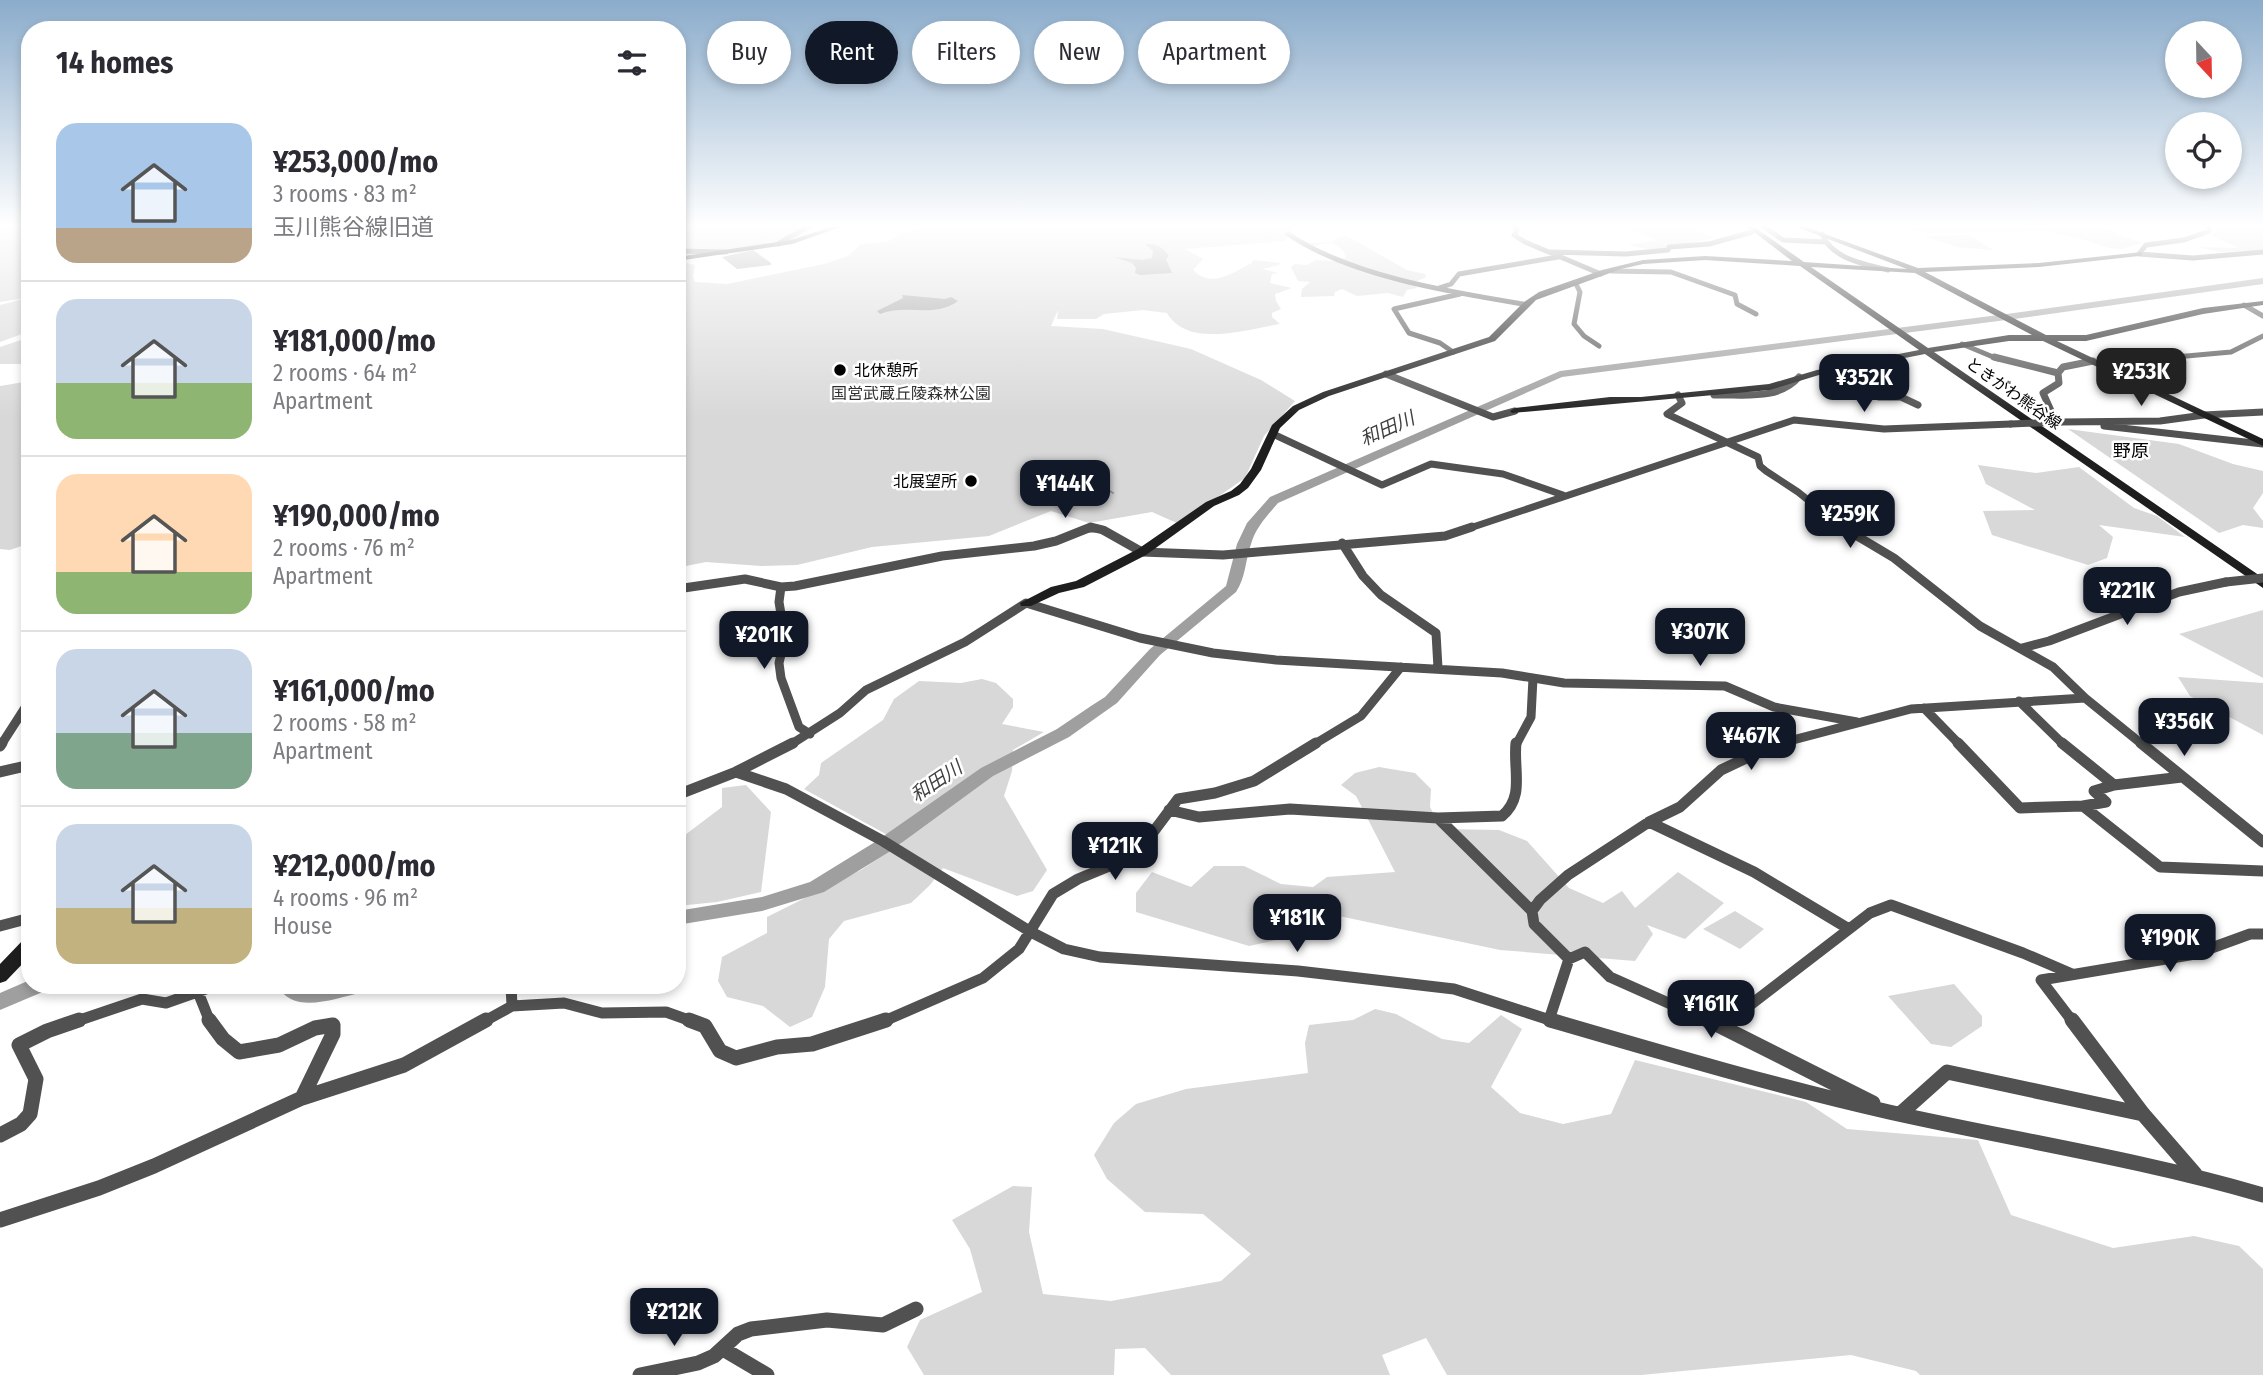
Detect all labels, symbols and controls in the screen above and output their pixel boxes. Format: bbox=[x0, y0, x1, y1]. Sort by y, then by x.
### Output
chip: Buy bbox=[707, 21, 791, 84]
chip: Rent bbox=[805, 21, 898, 84]
chip: Filters bbox=[912, 21, 1020, 84]
chip: New bbox=[1034, 21, 1124, 84]
chip: Apartment bbox=[1138, 21, 1290, 84]
north arrow bbox=[2165, 21, 2242, 98]
map controls bbox=[2165, 21, 2242, 189]
icon: filters bbox=[613, 44, 651, 82]
text: 14 homes bbox=[56, 45, 173, 81]
button: locate bbox=[2165, 112, 2242, 189]
text: ¥253,000/mo bbox=[273, 144, 438, 180]
icon: home bbox=[112, 151, 196, 235]
text: 3 rooms · 83 m² bbox=[273, 180, 417, 208]
text: 玉川熊谷線旧道 bbox=[273, 213, 434, 241]
text: ¥181,000/mo bbox=[273, 323, 436, 359]
icon: home bbox=[112, 327, 196, 411]
pin: ¥253K bbox=[2092, 348, 2190, 408]
pin: ¥352K bbox=[1815, 354, 1913, 414]
street label: ときがわ熊谷線 bbox=[1962, 354, 2065, 433]
text: ¥253K bbox=[2112, 357, 2170, 385]
text: 2 rooms · 64 m² bbox=[273, 359, 417, 387]
place label: 北休憩所 bbox=[854, 361, 918, 380]
marker: 北休憩所 bbox=[832, 362, 848, 378]
text: ¥352K bbox=[1835, 363, 1893, 391]
park label: 国営武蔵丘陵森林公園 bbox=[831, 384, 991, 403]
text: Apartment bbox=[273, 387, 373, 415]
water label: 和田川 bbox=[1356, 406, 1420, 451]
district label: 野原 bbox=[2113, 440, 2149, 462]
pin: ¥144K bbox=[1016, 461, 1114, 520]
text: ¥144K bbox=[1036, 469, 1094, 497]
place label: 北展望所 bbox=[893, 472, 957, 491]
marker: 北展望所 bbox=[963, 473, 979, 489]
pin: ¥259K bbox=[1801, 490, 1899, 550]
text: ¥190,000/mo bbox=[273, 498, 440, 534]
text: ¥259K bbox=[1821, 499, 1879, 527]
icon: home bbox=[112, 502, 196, 586]
text: 2 rooms · 76 m² bbox=[273, 534, 415, 562]
text: Apartment bbox=[273, 562, 373, 590]
pin: ¥221K bbox=[2078, 568, 2176, 627]
text: ¥221K bbox=[2099, 576, 2155, 604]
pin: ¥307K bbox=[1651, 608, 1749, 668]
pin: ¥201K bbox=[715, 612, 813, 671]
text: ¥307K bbox=[1671, 617, 1729, 645]
text: ¥201K bbox=[735, 620, 793, 648]
text: ¥161,000/mo bbox=[273, 673, 435, 709]
icon: home bbox=[112, 677, 196, 761]
pin: ¥356K bbox=[2135, 698, 2233, 758]
text: ¥356K bbox=[2154, 707, 2214, 735]
text: 2 rooms · 58 m² bbox=[273, 709, 417, 737]
pin: ¥467K bbox=[1702, 712, 1800, 772]
text: ¥467K bbox=[1722, 721, 1780, 749]
text: Apartment bbox=[273, 737, 373, 765]
water label: 和田川 bbox=[906, 755, 968, 807]
pin: ¥121K bbox=[1066, 822, 1164, 882]
text: ¥121K bbox=[1088, 831, 1142, 859]
text: ¥212,000/mo bbox=[273, 848, 436, 884]
icon: home bbox=[112, 852, 196, 936]
text: 4 rooms · 96 m² bbox=[273, 884, 418, 912]
pin: ¥181K bbox=[1248, 894, 1346, 954]
text: ¥181K bbox=[1269, 903, 1325, 931]
text: House bbox=[273, 912, 332, 940]
pin: ¥190K bbox=[2121, 914, 2219, 974]
text: ¥190K bbox=[2141, 923, 2199, 951]
pin: ¥161K bbox=[1662, 981, 1760, 1040]
text: ¥161K bbox=[1684, 989, 1738, 1017]
pin: ¥212K bbox=[625, 1288, 723, 1348]
text: ¥212K bbox=[646, 1297, 702, 1325]

